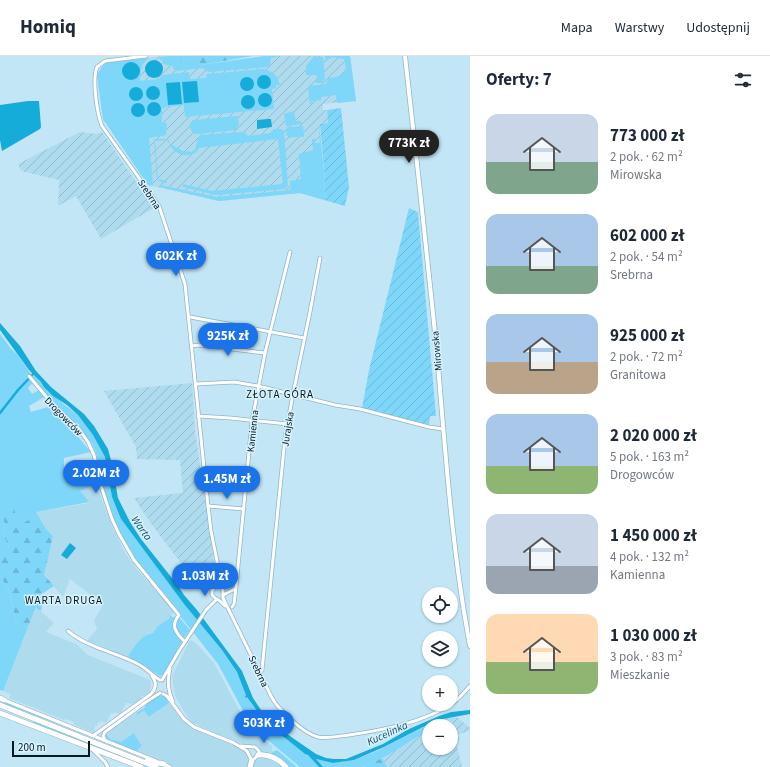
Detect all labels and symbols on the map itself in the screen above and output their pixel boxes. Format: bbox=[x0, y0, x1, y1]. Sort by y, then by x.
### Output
pin: 773K zł bbox=[372, 130, 446, 164]
street label: Srebrna bbox=[134, 177, 164, 212]
pin: 602K zł bbox=[139, 243, 213, 277]
pin: 925K zł bbox=[191, 323, 265, 357]
street label: Mirowska bbox=[428, 330, 446, 371]
district label: ZŁOTA GÓRA bbox=[246, 387, 314, 402]
street label: Drogowców bbox=[41, 394, 85, 439]
street label: Kamienna bbox=[244, 409, 262, 453]
street label: Jurajska bbox=[278, 411, 298, 448]
pin: 2.02M zł bbox=[55, 460, 137, 494]
pin: 1.45M zł bbox=[186, 466, 268, 500]
water label: Warta bbox=[128, 513, 156, 544]
pin: 1.03M zł bbox=[164, 563, 246, 597]
district label: WARTA DRUGA bbox=[25, 593, 103, 608]
street label: Srebrna bbox=[245, 653, 272, 689]
pin: 503K zł bbox=[227, 710, 301, 744]
water label: Kucelinka bbox=[364, 717, 410, 749]
scale bar bbox=[12, 739, 90, 758]

